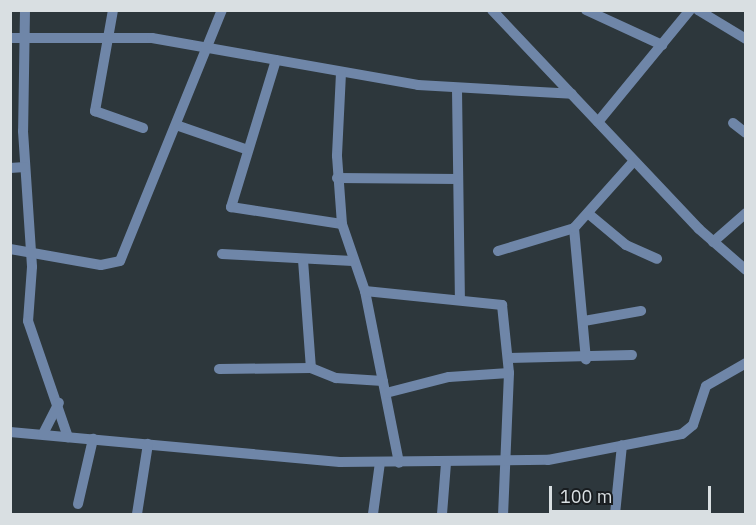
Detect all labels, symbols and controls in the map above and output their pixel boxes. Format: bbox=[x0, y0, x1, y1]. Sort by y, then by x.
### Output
scale bar bbox=[552, 474, 714, 512]
text: 100 m bbox=[560, 485, 612, 508]

